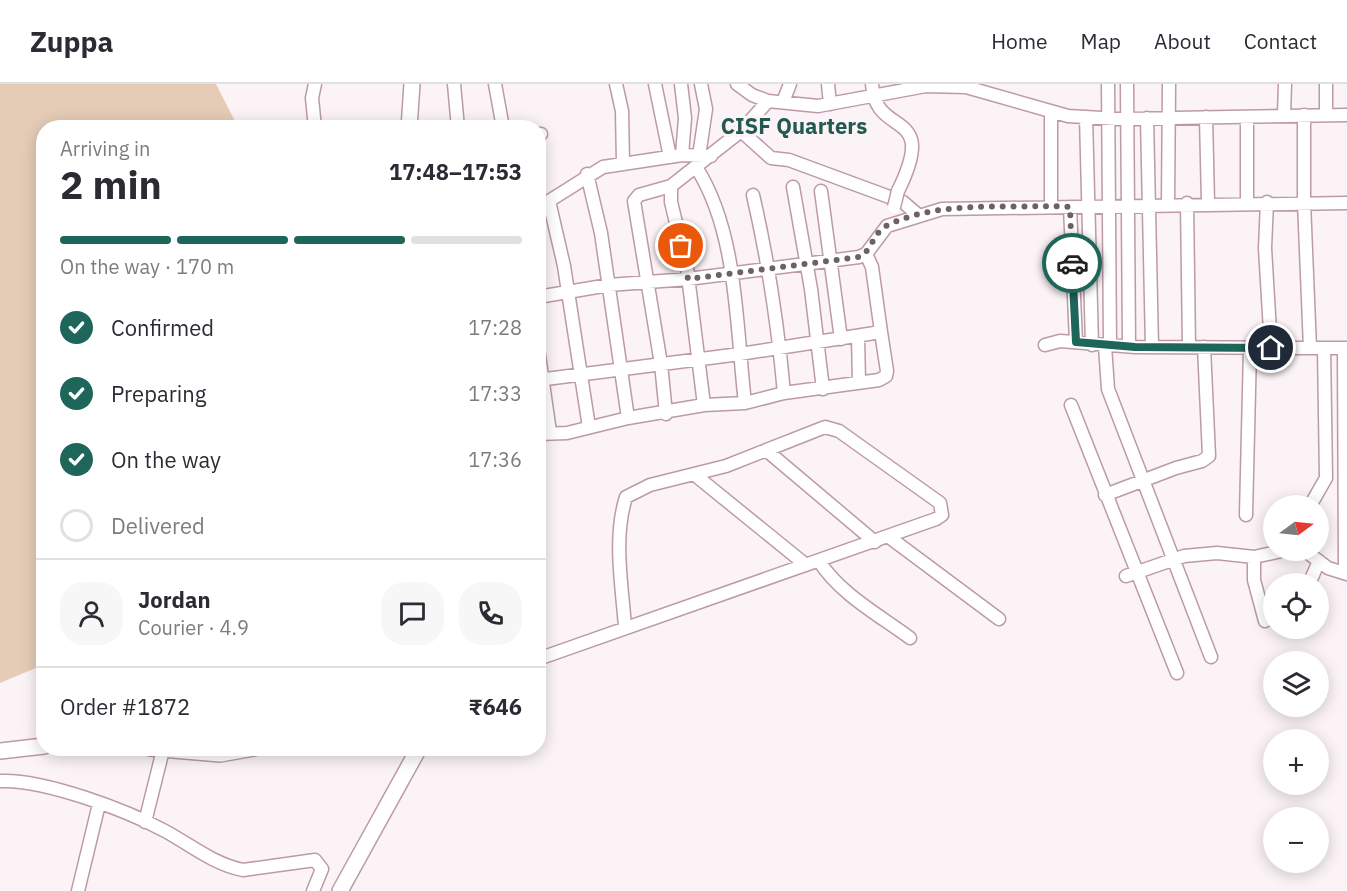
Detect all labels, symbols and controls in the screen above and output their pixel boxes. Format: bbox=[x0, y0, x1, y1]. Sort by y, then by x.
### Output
text: Zuppa bbox=[30, 23, 114, 60]
text: Home bbox=[991, 27, 1048, 55]
text: Map bbox=[1081, 27, 1121, 55]
text: About bbox=[1154, 27, 1211, 55]
text: Contact bbox=[1244, 27, 1317, 55]
district label: CISF Quarters bbox=[721, 111, 867, 140]
text: Arriving in bbox=[60, 135, 150, 162]
text: 17:48–17:53 bbox=[389, 157, 522, 186]
text: 2 min bbox=[60, 159, 162, 210]
pin bbox=[655, 220, 706, 271]
icon: bag bbox=[664, 229, 697, 262]
courier bbox=[1042, 233, 1102, 293]
icon: car bbox=[1056, 247, 1089, 280]
text: On the way · 170 m bbox=[60, 253, 234, 280]
icon: check bbox=[60, 311, 93, 344]
text: Confirmed bbox=[111, 313, 214, 342]
text: 17:28 bbox=[468, 314, 522, 341]
pin bbox=[1245, 322, 1296, 373]
icon: home bbox=[1254, 331, 1287, 364]
icon: check bbox=[60, 377, 93, 410]
text: Preparing bbox=[111, 379, 206, 408]
text: 17:33 bbox=[468, 380, 522, 407]
icon: check bbox=[60, 443, 93, 476]
text: On the way bbox=[111, 445, 221, 474]
text: 17:36 bbox=[468, 446, 522, 473]
north arrow bbox=[1263, 495, 1329, 561]
map controls bbox=[1263, 495, 1329, 873]
text: Delivered bbox=[111, 511, 205, 540]
button: locate bbox=[1263, 573, 1329, 639]
button: person bbox=[60, 582, 123, 645]
button: chat bbox=[381, 582, 444, 645]
button: phone bbox=[459, 582, 522, 645]
text: Jordan bbox=[138, 585, 211, 614]
text: Courier · 4.9 bbox=[138, 614, 249, 641]
button: layers bbox=[1263, 651, 1329, 717]
text: Order #1872 bbox=[60, 692, 190, 721]
text: ₹646 bbox=[469, 692, 522, 721]
button: + bbox=[1263, 729, 1329, 795]
button: − bbox=[1263, 807, 1329, 873]

